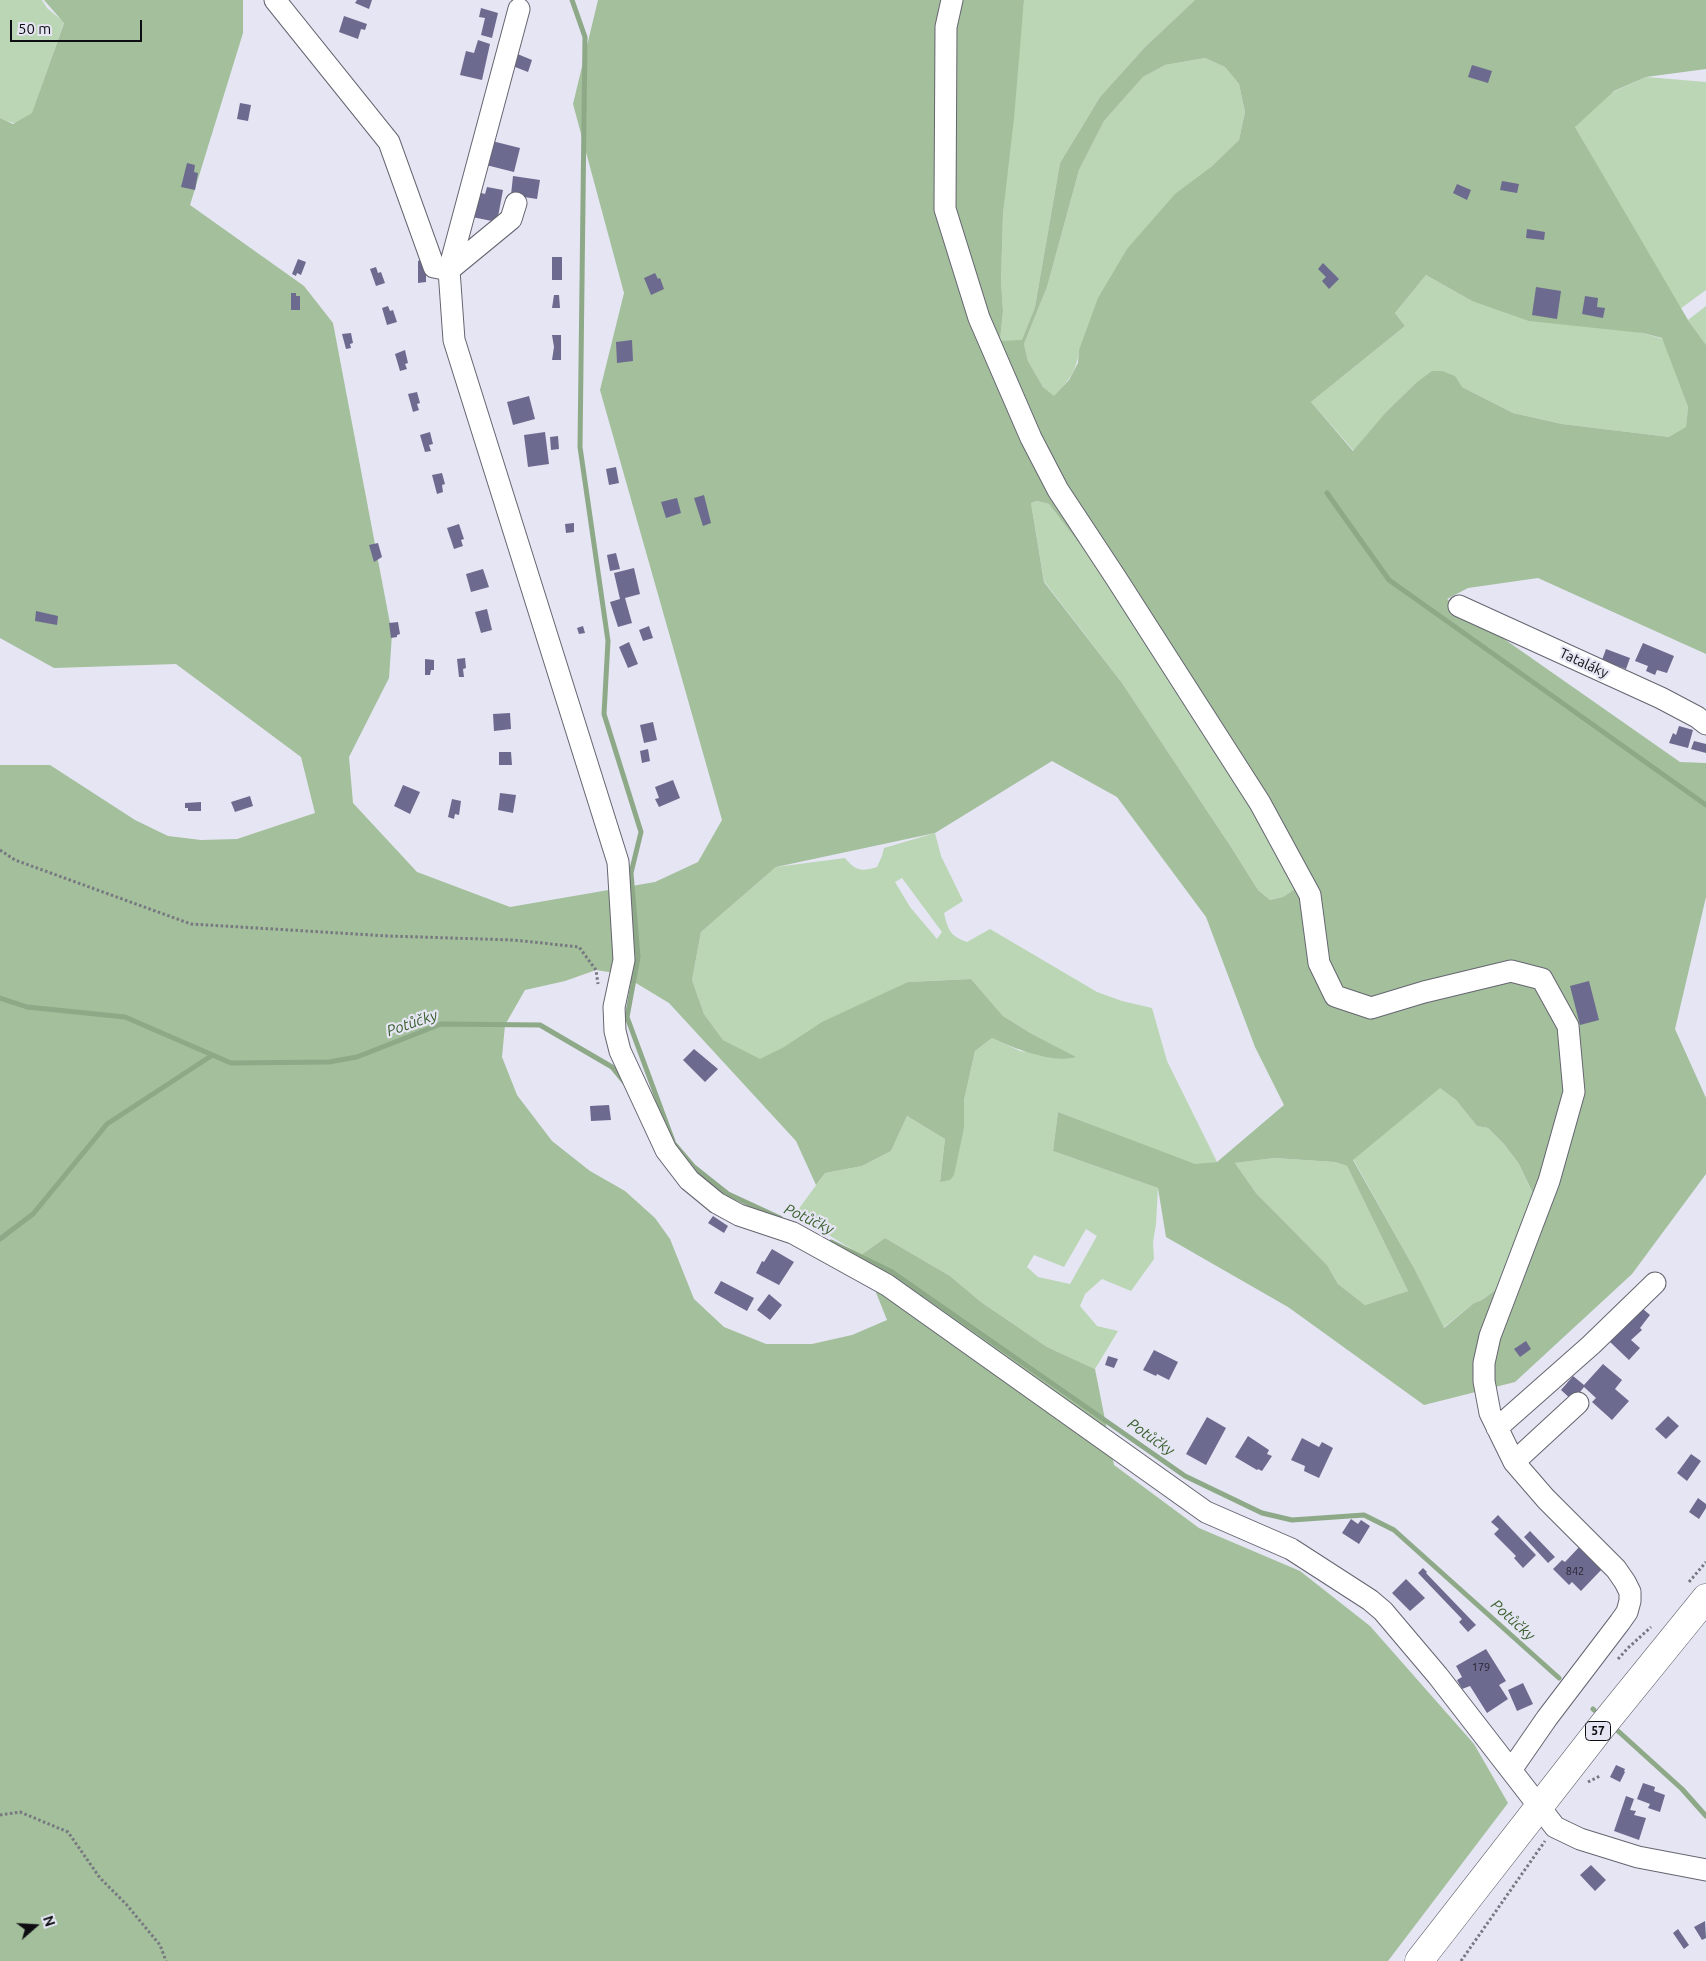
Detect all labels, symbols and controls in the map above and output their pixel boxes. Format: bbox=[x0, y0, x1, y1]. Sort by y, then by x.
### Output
scale bar bbox=[12, 10, 145, 42]
text: 50 m bbox=[18, 20, 51, 37]
street label: Tataláky bbox=[1557, 644, 1611, 682]
water label: Potůčky bbox=[384, 1006, 440, 1040]
water label: Potůčky bbox=[781, 1200, 837, 1238]
water label: Potůčky bbox=[1124, 1415, 1178, 1459]
house number: 842 bbox=[1566, 1564, 1584, 1578]
water label: Potůčky bbox=[1487, 1596, 1539, 1644]
house number: 179 bbox=[1472, 1660, 1490, 1674]
road number: 57 bbox=[1586, 1722, 1610, 1740]
north arrow bbox=[10, 1901, 60, 1951]
text: N bbox=[40, 1914, 58, 1929]

